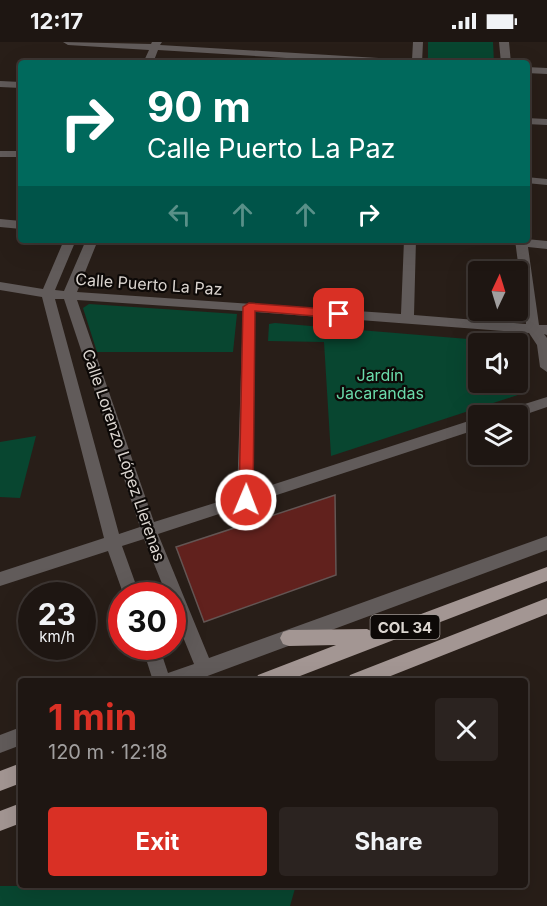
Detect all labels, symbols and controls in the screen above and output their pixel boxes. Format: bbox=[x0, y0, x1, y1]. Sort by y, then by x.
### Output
text: 12:17 bbox=[30, 8, 83, 34]
text: 90 m bbox=[147, 81, 251, 132]
icon: right bbox=[48, 84, 126, 162]
text: Calle Puerto La Paz bbox=[147, 132, 396, 165]
icon: left bbox=[163, 198, 196, 231]
icon: ahead bbox=[226, 198, 259, 231]
icon: ahead bbox=[289, 198, 322, 231]
icon: right bbox=[352, 198, 385, 231]
north arrow bbox=[468, 261, 528, 321]
map controls bbox=[468, 261, 528, 465]
street label: Calle Puerto La Paz bbox=[75, 269, 223, 299]
pin bbox=[313, 288, 364, 339]
icon: arrive bbox=[322, 297, 355, 330]
button: sound bbox=[468, 333, 528, 393]
street label: Calle Lorenzo López Llerenas bbox=[78, 346, 170, 564]
park label: Jardín Jacarandas bbox=[336, 365, 424, 403]
button: layers bbox=[468, 405, 528, 465]
position arrow bbox=[214, 468, 278, 532]
speed limit sign: 30 bbox=[108, 582, 186, 660]
text: 23 bbox=[38, 596, 76, 632]
road number: COL 34 bbox=[370, 615, 440, 639]
text: km/h bbox=[39, 627, 75, 646]
text: 1 min bbox=[48, 695, 137, 739]
button: close bbox=[435, 698, 498, 761]
text: 120 m · 12:18 bbox=[48, 740, 168, 764]
button: Exit bbox=[48, 807, 267, 876]
button: Share bbox=[279, 807, 498, 876]

